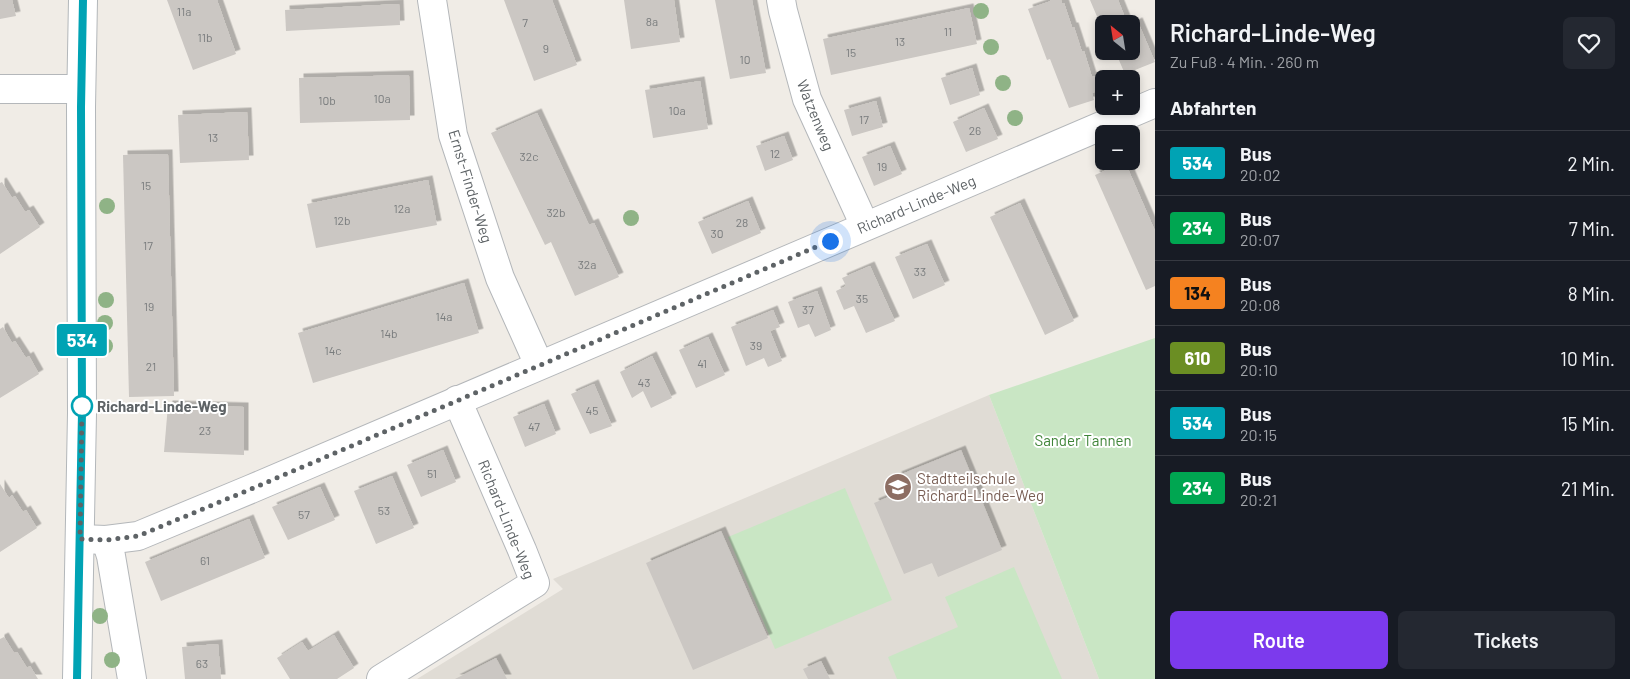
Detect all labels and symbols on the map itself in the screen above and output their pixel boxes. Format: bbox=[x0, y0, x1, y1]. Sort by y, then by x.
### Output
house number: 11a bbox=[177, 4, 191, 18]
house number: 8a bbox=[646, 14, 658, 28]
house number: 7 bbox=[522, 15, 528, 29]
north arrow bbox=[1095, 15, 1140, 60]
house number: 11 bbox=[944, 24, 952, 38]
house number: 11b bbox=[198, 30, 213, 44]
house number: 13 bbox=[895, 34, 905, 48]
house number: 9 bbox=[543, 41, 549, 55]
house number: 15 bbox=[846, 45, 856, 59]
house number: 10 bbox=[740, 52, 750, 66]
street label: Watzenweg bbox=[794, 77, 838, 153]
house number: 10a bbox=[373, 91, 391, 105]
house number: 10b bbox=[318, 93, 336, 107]
house number: 10a bbox=[668, 103, 686, 117]
house number: 17 bbox=[859, 112, 869, 126]
house number: 26 bbox=[969, 123, 981, 137]
street label: Ernst-Finder-Weg bbox=[445, 127, 497, 245]
house number: 13 bbox=[208, 130, 218, 144]
house number: 12 bbox=[770, 146, 780, 160]
house number: 32c bbox=[520, 149, 538, 163]
house number: 19 bbox=[877, 159, 887, 173]
street label: Richard-Linde-Weg bbox=[854, 171, 978, 237]
house number: 15 bbox=[141, 178, 151, 192]
house number: 12a bbox=[394, 201, 410, 215]
house number: 32b bbox=[546, 205, 566, 219]
house number: 12b bbox=[333, 213, 351, 227]
house number: 28 bbox=[736, 215, 748, 229]
house number: 30 bbox=[711, 226, 723, 240]
your location bbox=[818, 229, 843, 254]
house number: 17 bbox=[143, 238, 153, 252]
house number: 32a bbox=[578, 257, 596, 271]
house number: 33 bbox=[914, 264, 926, 278]
house number: 35 bbox=[856, 291, 868, 305]
house number: 19 bbox=[144, 299, 154, 313]
house number: 37 bbox=[802, 302, 814, 316]
house number: 14a bbox=[436, 309, 452, 323]
line badge: 534 bbox=[53, 324, 111, 356]
house number: 14b bbox=[380, 326, 398, 340]
house number: 39 bbox=[750, 338, 762, 352]
house number: 14c bbox=[324, 343, 342, 357]
house number: 41 bbox=[697, 356, 707, 370]
house number: 21 bbox=[146, 359, 156, 373]
house number: 43 bbox=[638, 375, 650, 389]
marker: Richard-Linde-Weg bbox=[71, 395, 93, 417]
place label: Richard-Linde-Weg bbox=[97, 397, 227, 415]
house number: 45 bbox=[586, 403, 598, 417]
house number: 47 bbox=[528, 419, 540, 433]
house number: 23 bbox=[199, 423, 211, 437]
park label: Sander Tannen bbox=[1034, 431, 1132, 449]
street label: Richard-Linde-Weg bbox=[475, 457, 539, 581]
house number: 51 bbox=[427, 466, 437, 480]
place label: Stadtteilschule Richard-Linde-Weg bbox=[917, 469, 1044, 504]
school or university icon: Stadtteilschule Richard-Linde-Weg bbox=[883, 472, 913, 502]
house number: 53 bbox=[378, 503, 390, 517]
house number: 57 bbox=[298, 507, 310, 521]
house number: 61 bbox=[200, 553, 210, 567]
house number: 63 bbox=[196, 656, 208, 670]

